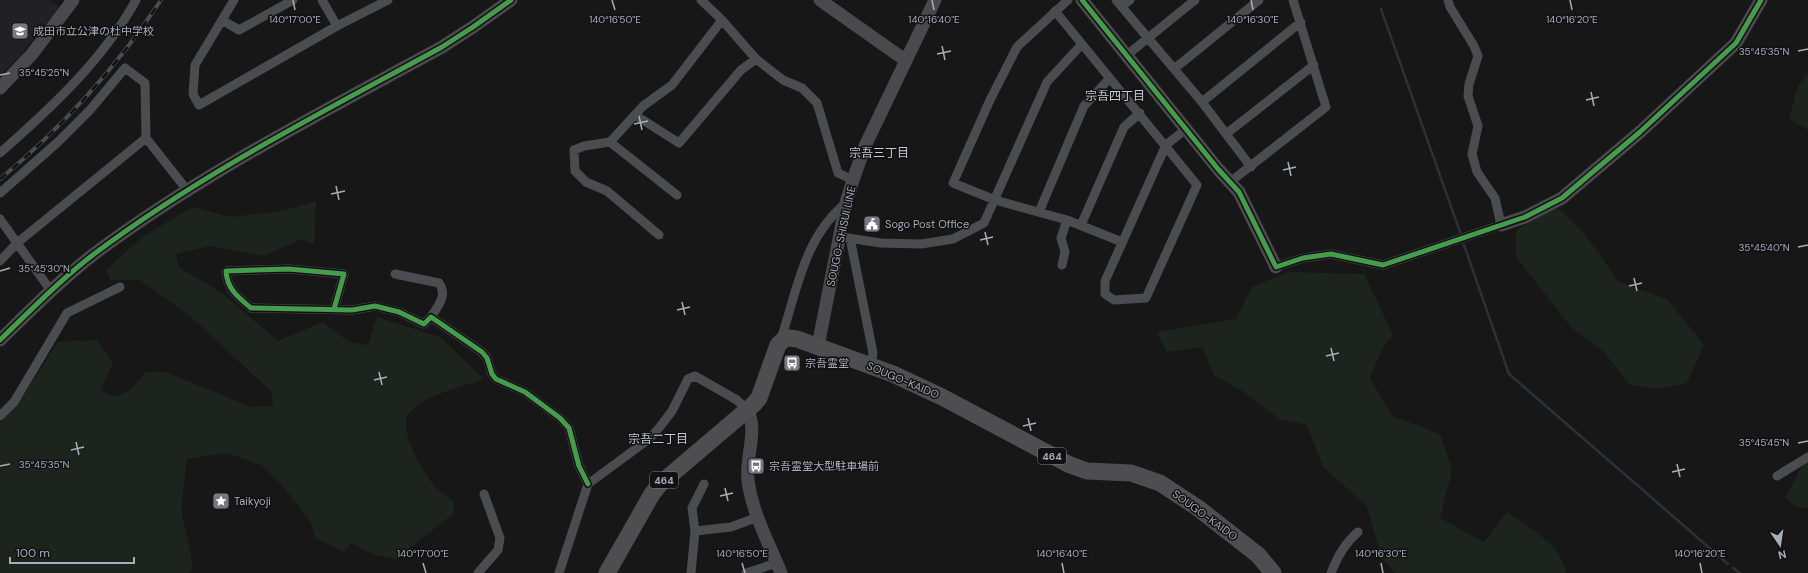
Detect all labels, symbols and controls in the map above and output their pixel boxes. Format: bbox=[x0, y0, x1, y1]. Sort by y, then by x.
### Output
text: 140°17'00"E bbox=[269, 13, 321, 26]
text: 140°16'50"E bbox=[589, 13, 641, 26]
text: 140°16'40"E bbox=[908, 13, 960, 26]
text: 140°16'30"E bbox=[1227, 13, 1279, 26]
text: 140°16'20"E bbox=[1546, 13, 1598, 26]
school or university icon: 成田市立公津の杜中学校 bbox=[10, 21, 30, 41]
place label: 成田市立公津の杜中学校 bbox=[33, 24, 154, 38]
text: 35°45'35"N bbox=[1739, 45, 1789, 58]
text: 35°45'25"N bbox=[19, 66, 69, 79]
district label: 宗吾四丁目 bbox=[1085, 88, 1145, 104]
district label: 宗吾三丁目 bbox=[849, 145, 909, 161]
street label: SOUGO-SHISUI LINE bbox=[823, 184, 859, 288]
public building icon: Sogo Post Office bbox=[862, 214, 882, 234]
place label: Sogo Post Office bbox=[885, 217, 969, 231]
text: 35°45'40"N bbox=[1738, 241, 1790, 254]
text: 35°45'30"N bbox=[18, 262, 70, 275]
bus stop icon: 宗吾霊堂 bbox=[782, 353, 802, 373]
place label: 宗吾霊堂 bbox=[805, 356, 849, 370]
street label: SOUGO-KAIDO bbox=[865, 358, 941, 402]
district label: 宗吾二丁目 bbox=[628, 431, 688, 447]
text: 35°45'45"N bbox=[1739, 436, 1789, 449]
road number: 464 bbox=[1038, 448, 1066, 464]
bus stop icon: 宗吾霊堂大型駐車場前 bbox=[746, 456, 766, 476]
text: 35°45'35"N bbox=[19, 458, 69, 471]
place label: 宗吾霊堂大型駐車場前 bbox=[769, 459, 879, 473]
road number: 464 bbox=[650, 472, 678, 488]
street label: SOUGO-KAIDO bbox=[1170, 487, 1240, 543]
place icon: Taikyoji bbox=[211, 491, 231, 511]
place label: Taikyoji bbox=[234, 494, 271, 508]
north arrow bbox=[1760, 525, 1800, 565]
scale bar bbox=[10, 539, 134, 565]
text: 100 m bbox=[16, 545, 50, 561]
text: 140°17'00"E bbox=[397, 547, 449, 560]
text: 140°16'50"E bbox=[716, 547, 768, 560]
text: 140°16'40"E bbox=[1036, 547, 1088, 560]
text: 140°16'30"E bbox=[1355, 547, 1407, 560]
text: 140°16'20"E bbox=[1674, 547, 1726, 560]
text: N bbox=[1777, 547, 1788, 562]

